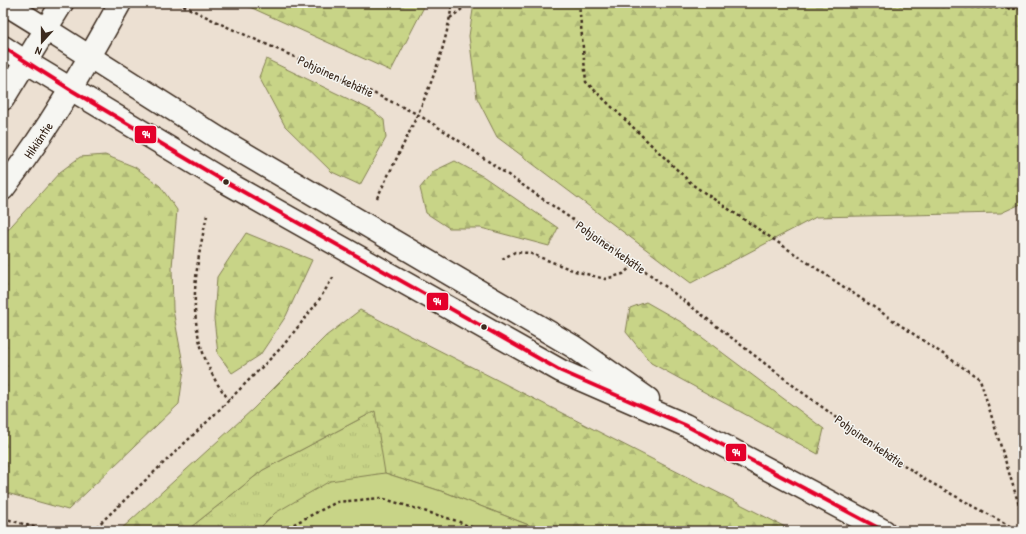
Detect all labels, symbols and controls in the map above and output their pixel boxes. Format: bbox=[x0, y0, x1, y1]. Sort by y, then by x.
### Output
north arrow bbox=[22, 22, 62, 62]
text: N bbox=[33, 44, 44, 59]
street label: Pohjoinen kehätie bbox=[295, 51, 377, 101]
street label: Hikiäntie bbox=[19, 118, 57, 162]
line badge: 94 bbox=[134, 125, 157, 144]
text: 94 bbox=[142, 127, 150, 141]
unlabelled marker bbox=[221, 177, 231, 187]
street label: Pohjoinen kehätie bbox=[572, 216, 650, 278]
line badge: 94 bbox=[426, 292, 449, 311]
text: 94 bbox=[433, 294, 441, 308]
unlabelled marker bbox=[479, 322, 489, 332]
street label: Pohjoinen kehätie bbox=[831, 410, 909, 472]
line badge: 94 bbox=[725, 443, 747, 462]
text: 94 bbox=[732, 445, 740, 459]

